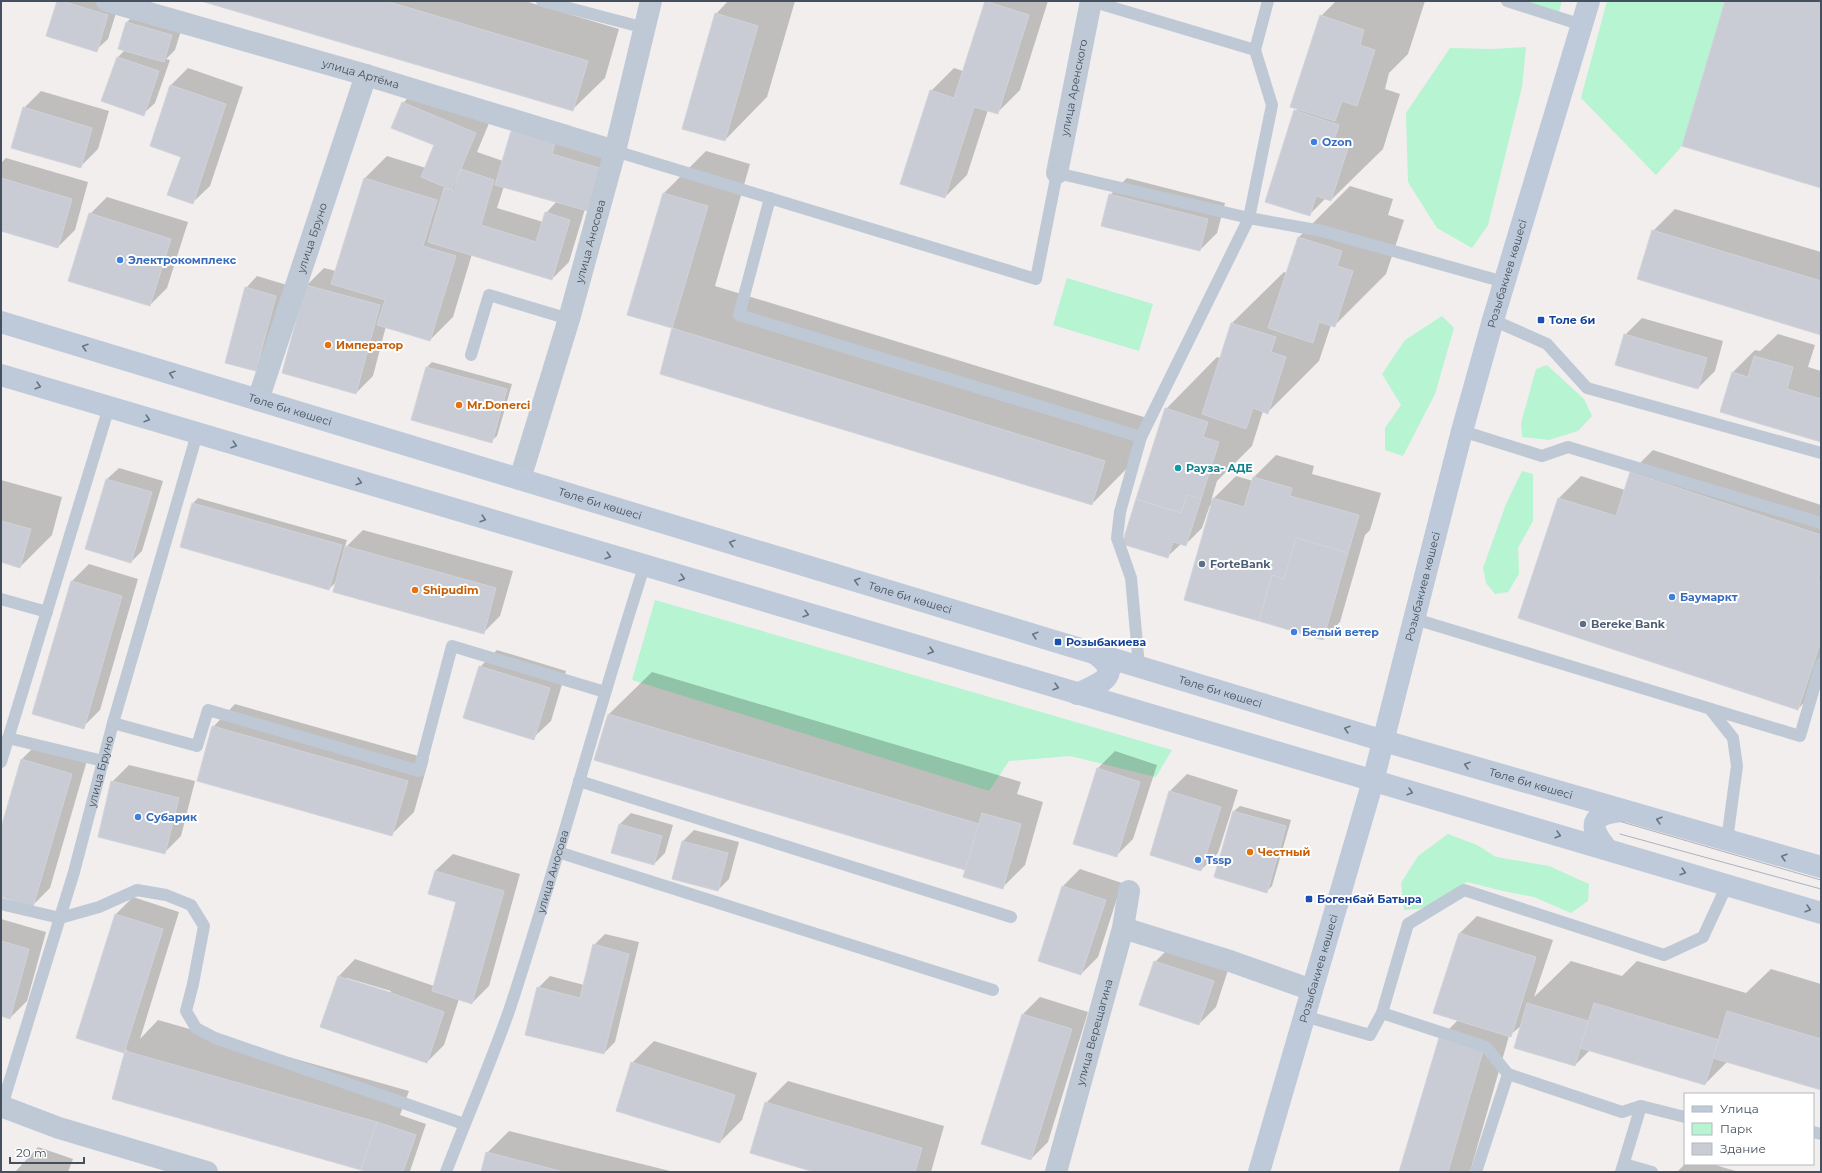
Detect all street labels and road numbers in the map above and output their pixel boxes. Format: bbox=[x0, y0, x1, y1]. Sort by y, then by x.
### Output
street label: улица Аренского bbox=[1057, 38, 1090, 138]
street label: улица Артёма bbox=[320, 56, 401, 92]
street label: улица Аносова bbox=[572, 198, 608, 286]
street label: улица Бруно bbox=[293, 201, 330, 276]
street label: Розыбакиев көшесі bbox=[1484, 218, 1530, 330]
street label: Төле би көшесі bbox=[247, 390, 334, 429]
street label: Төле би көшесі bbox=[557, 484, 644, 523]
street label: Розыбакиев көшесі bbox=[1402, 530, 1443, 643]
street label: Төле би көшесі bbox=[867, 578, 954, 617]
street label: Төле би көшесі bbox=[1177, 672, 1264, 711]
street label: улица Бруно bbox=[84, 734, 116, 810]
street label: Төле би көшесі bbox=[1487, 765, 1575, 802]
street label: улица Аносова bbox=[533, 828, 572, 916]
street label: Розыбакиев көшесі bbox=[1296, 912, 1341, 1025]
street label: улица Верещагина bbox=[1073, 977, 1116, 1088]

